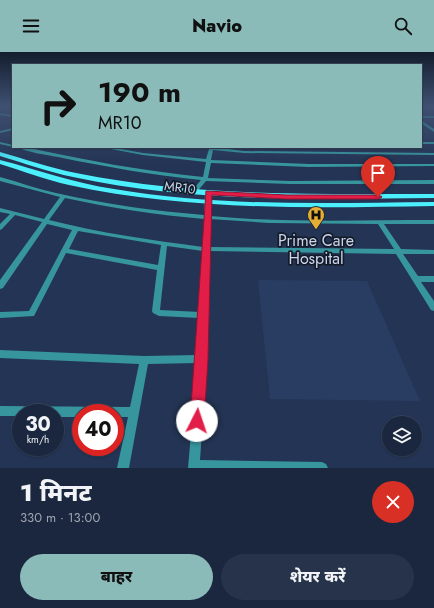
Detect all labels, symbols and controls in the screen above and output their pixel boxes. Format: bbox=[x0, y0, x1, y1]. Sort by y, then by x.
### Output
text: Navio bbox=[192, 13, 242, 39]
icon: menu bbox=[20, 15, 42, 37]
icon: search bbox=[392, 15, 414, 37]
text: 190 m bbox=[98, 72, 181, 113]
icon: right bbox=[32, 80, 84, 132]
text: MR10 bbox=[98, 110, 142, 136]
pin bbox=[361, 156, 395, 197]
icon: arrive bbox=[367, 162, 389, 184]
street label: MR10 bbox=[163, 176, 197, 199]
hospital icon: Prime Care Hospital bbox=[306, 205, 326, 230]
place label: Prime Care Hospital bbox=[278, 229, 354, 270]
position arrow bbox=[176, 400, 218, 442]
speed limit sign: 40 bbox=[72, 404, 124, 456]
text: 30 bbox=[25, 410, 51, 439]
map controls bbox=[382, 416, 422, 456]
button: layers bbox=[382, 416, 422, 456]
text: km/h bbox=[27, 432, 49, 447]
text: 1 मिनट bbox=[20, 475, 92, 510]
button: close bbox=[372, 481, 414, 523]
text: 330 m · 13:00 bbox=[20, 508, 100, 527]
button: बाहर bbox=[20, 554, 213, 600]
button: शेयर करें bbox=[221, 554, 414, 600]

